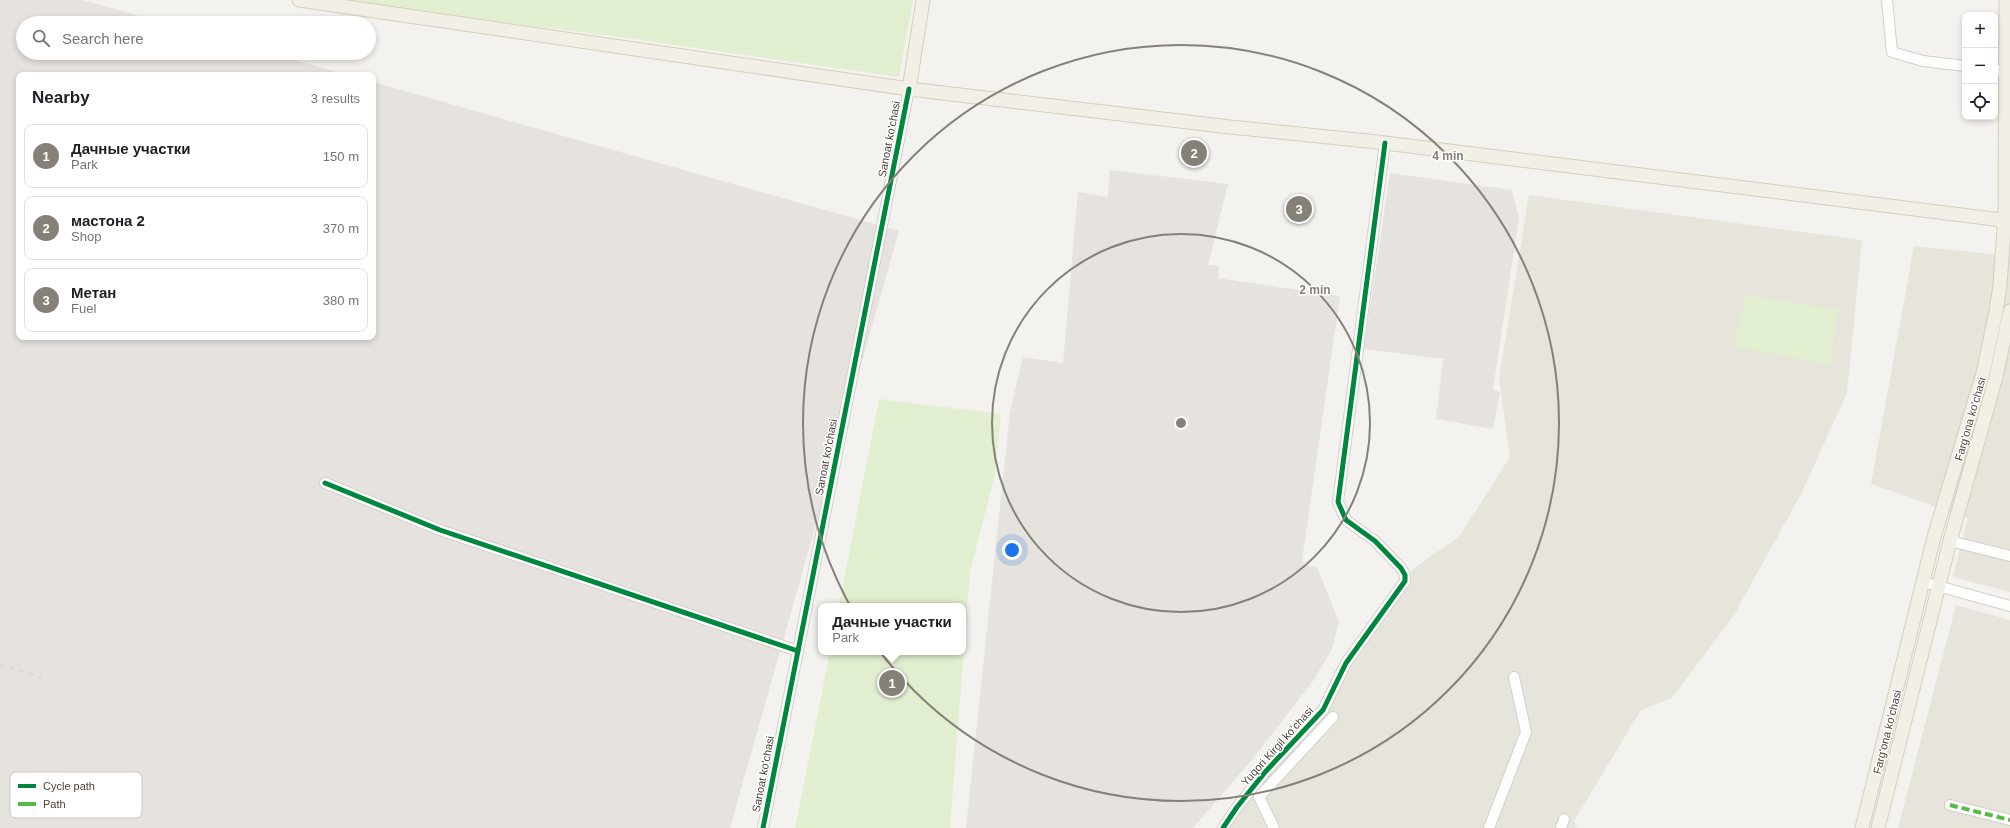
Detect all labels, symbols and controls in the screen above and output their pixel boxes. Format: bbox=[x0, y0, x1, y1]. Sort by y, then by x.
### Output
map controls bbox=[1962, 12, 1998, 120]
button: + bbox=[1962, 12, 1998, 48]
search box bbox=[16, 16, 376, 60]
icon: search bbox=[30, 27, 52, 49]
text: Search here bbox=[62, 30, 144, 47]
button: − bbox=[1962, 48, 1998, 84]
button: locate bbox=[1962, 84, 1998, 120]
text: Nearby bbox=[32, 88, 90, 107]
text: 3 results bbox=[311, 91, 360, 106]
street label: Sanoat ko'chasi bbox=[876, 100, 902, 178]
pin: 2 bbox=[1181, 138, 1207, 168]
text: Дачные участки bbox=[71, 140, 191, 157]
text: 1 bbox=[42, 149, 50, 164]
text: 150 m bbox=[323, 149, 359, 164]
text: 4 min bbox=[1432, 149, 1464, 163]
text: Park bbox=[71, 157, 98, 172]
pin: 3 bbox=[1286, 194, 1312, 224]
text: мастона 2 bbox=[71, 212, 145, 229]
text: 2 bbox=[42, 221, 50, 236]
text: 370 m bbox=[323, 221, 359, 236]
text: Shop bbox=[71, 229, 101, 244]
text: 2 min bbox=[1299, 283, 1331, 297]
text: Метан bbox=[71, 284, 116, 301]
text: 3 bbox=[42, 293, 50, 308]
text: 380 m bbox=[323, 293, 359, 308]
text: Fuel bbox=[71, 301, 96, 316]
street label: Fargʻona koʻchasi bbox=[1952, 376, 1988, 462]
centre of rings bbox=[1174, 416, 1188, 430]
street label: Sanoat ko'chasi bbox=[813, 418, 839, 496]
your location bbox=[1002, 540, 1022, 560]
popup bbox=[818, 603, 966, 655]
text: Дачные участки bbox=[832, 613, 952, 630]
text: Park bbox=[832, 630, 859, 645]
pin: 1 bbox=[879, 668, 905, 698]
street label: Fargʻona koʻchasi bbox=[1871, 689, 1903, 775]
street label: Yuqori Kirgil koʻchasi bbox=[1239, 704, 1315, 788]
street label: Sanoat ko'chasi bbox=[750, 735, 776, 813]
legend bbox=[10, 772, 142, 818]
text: Cycle path bbox=[43, 780, 95, 792]
text: Path bbox=[43, 798, 66, 810]

